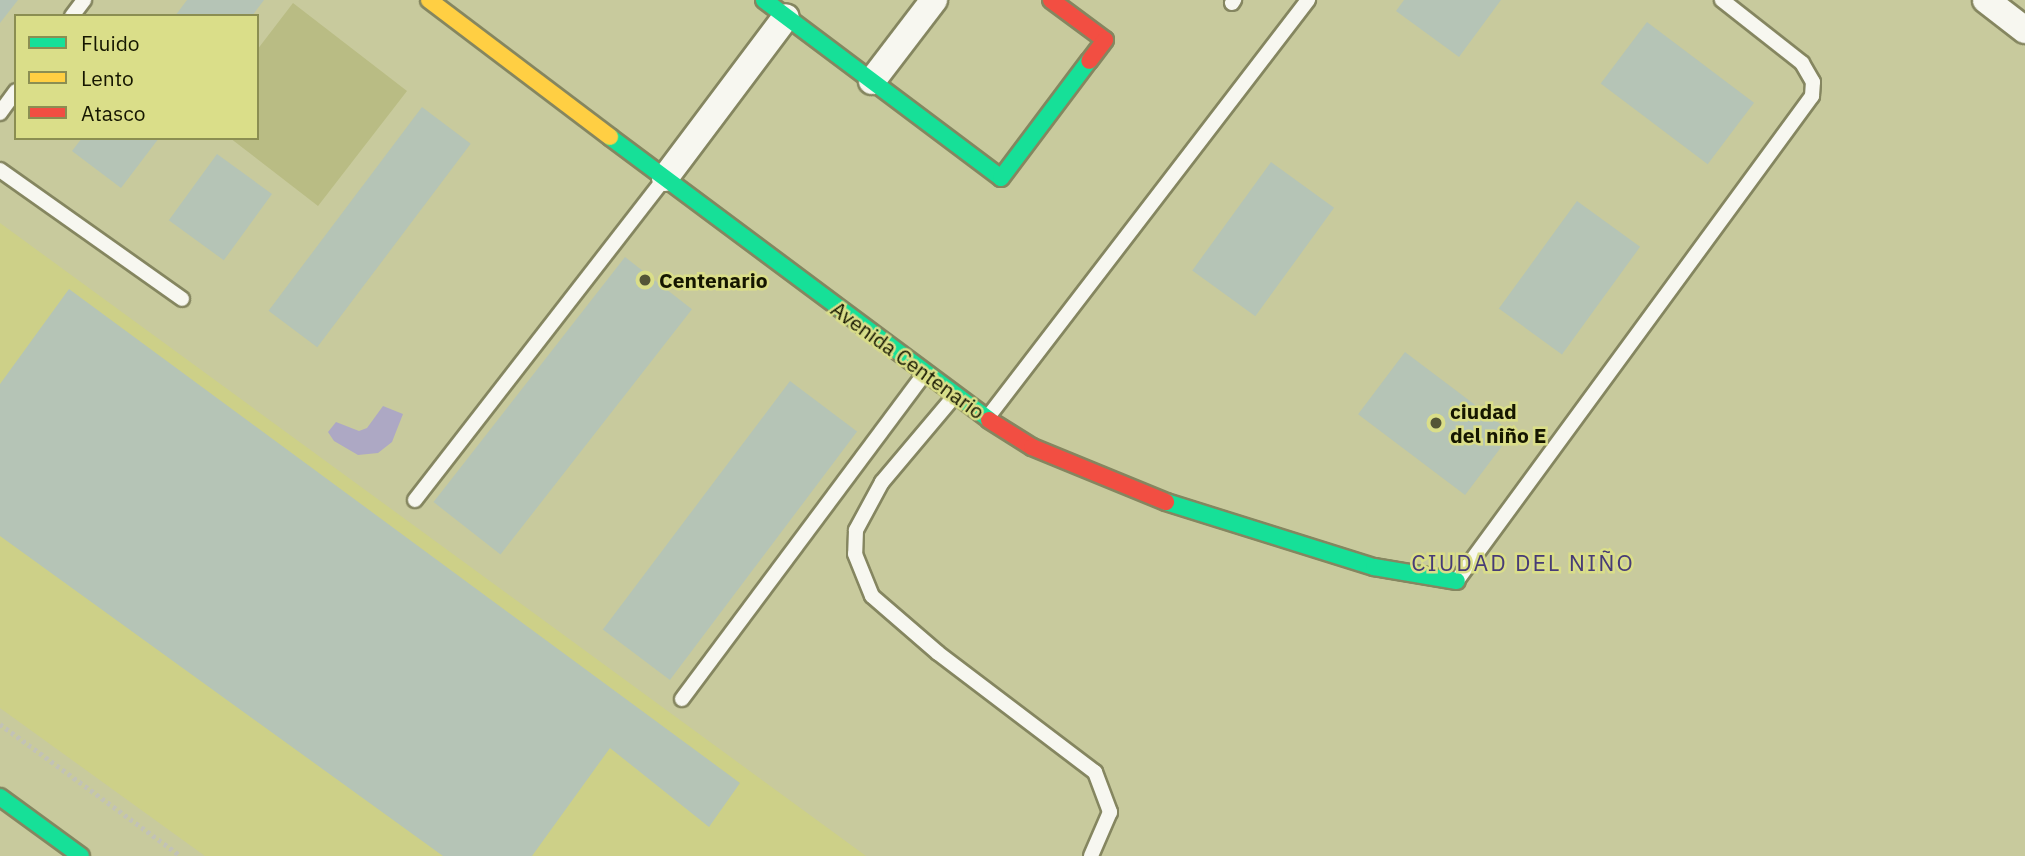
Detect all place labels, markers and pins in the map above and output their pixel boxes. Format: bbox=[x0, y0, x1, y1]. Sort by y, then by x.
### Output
place label: Centenario bbox=[659, 267, 768, 293]
marker: Centenario bbox=[637, 272, 653, 288]
place label: ciudad del niño E bbox=[1450, 398, 1546, 448]
marker: ciudad del niño E bbox=[1428, 415, 1444, 431]

